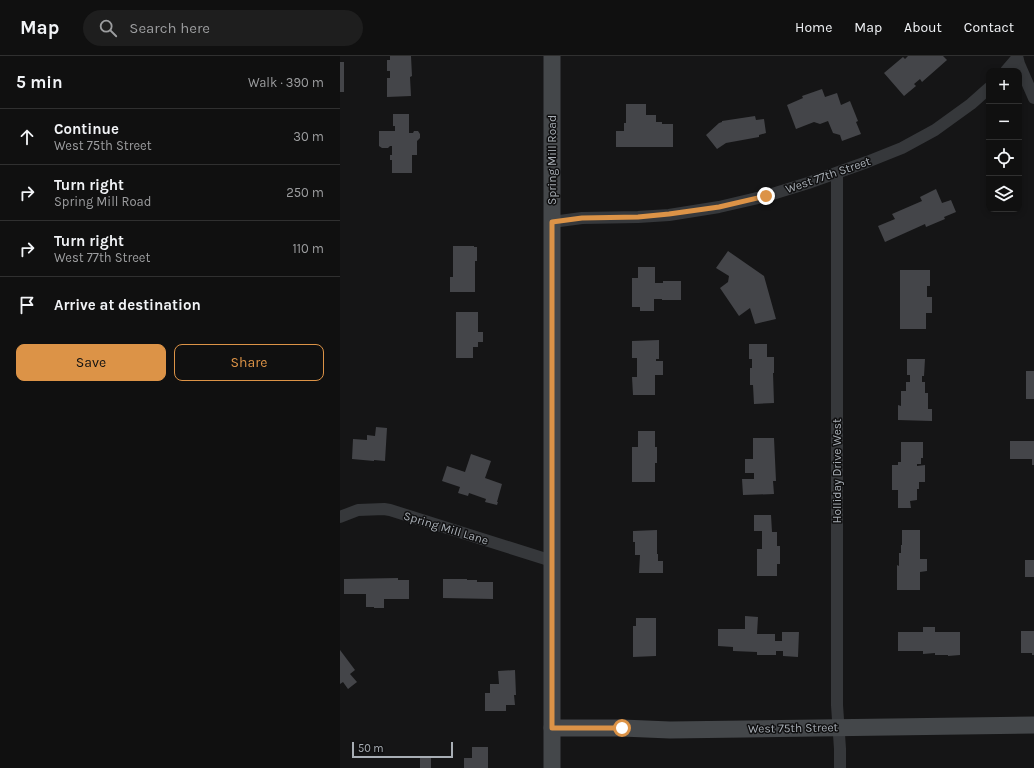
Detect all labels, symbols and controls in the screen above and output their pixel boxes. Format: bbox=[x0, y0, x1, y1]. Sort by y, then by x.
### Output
search box bbox=[83, 10, 363, 46]
text: Map bbox=[20, 17, 59, 39]
icon: search bbox=[97, 17, 119, 39]
text: Search here bbox=[129, 19, 210, 37]
text: Home bbox=[795, 19, 832, 36]
text: Map bbox=[854, 19, 882, 36]
text: About bbox=[904, 19, 942, 36]
text: Contact bbox=[964, 19, 1014, 36]
map controls bbox=[986, 68, 1022, 212]
button: + bbox=[986, 68, 1022, 104]
text: 5 min bbox=[16, 72, 63, 92]
text: Walk · 390 m bbox=[248, 75, 324, 90]
button: − bbox=[986, 104, 1022, 140]
street label: Spring Mill Road bbox=[545, 115, 559, 205]
text: Continue bbox=[54, 120, 119, 138]
icon: ahead bbox=[16, 126, 38, 148]
text: 30 m bbox=[293, 129, 324, 144]
text: West 75th Street bbox=[54, 138, 152, 153]
button: locate bbox=[986, 140, 1022, 176]
street label: West 77th Street bbox=[784, 154, 873, 196]
text: Turn right bbox=[54, 176, 124, 194]
button: layers bbox=[986, 176, 1022, 212]
icon: right bbox=[16, 182, 38, 204]
text: 250 m bbox=[286, 185, 324, 200]
route end bbox=[757, 187, 775, 205]
text: Spring Mill Road bbox=[54, 194, 151, 209]
text: Turn right bbox=[54, 232, 124, 250]
icon: right bbox=[16, 238, 38, 260]
text: 110 m bbox=[292, 241, 324, 256]
text: West 77th Street bbox=[54, 250, 150, 265]
icon: arrive bbox=[16, 294, 38, 316]
text: Arrive at destination bbox=[54, 296, 201, 314]
button: Save bbox=[16, 344, 166, 381]
button: Share bbox=[174, 344, 324, 381]
street label: Holliday Drive West bbox=[830, 418, 844, 524]
street label: Spring Mill Lane bbox=[402, 508, 490, 548]
route start bbox=[613, 719, 631, 737]
street label: West 75th Street bbox=[748, 720, 839, 736]
scale bar bbox=[352, 740, 453, 759]
text: 50 m bbox=[358, 742, 384, 755]

